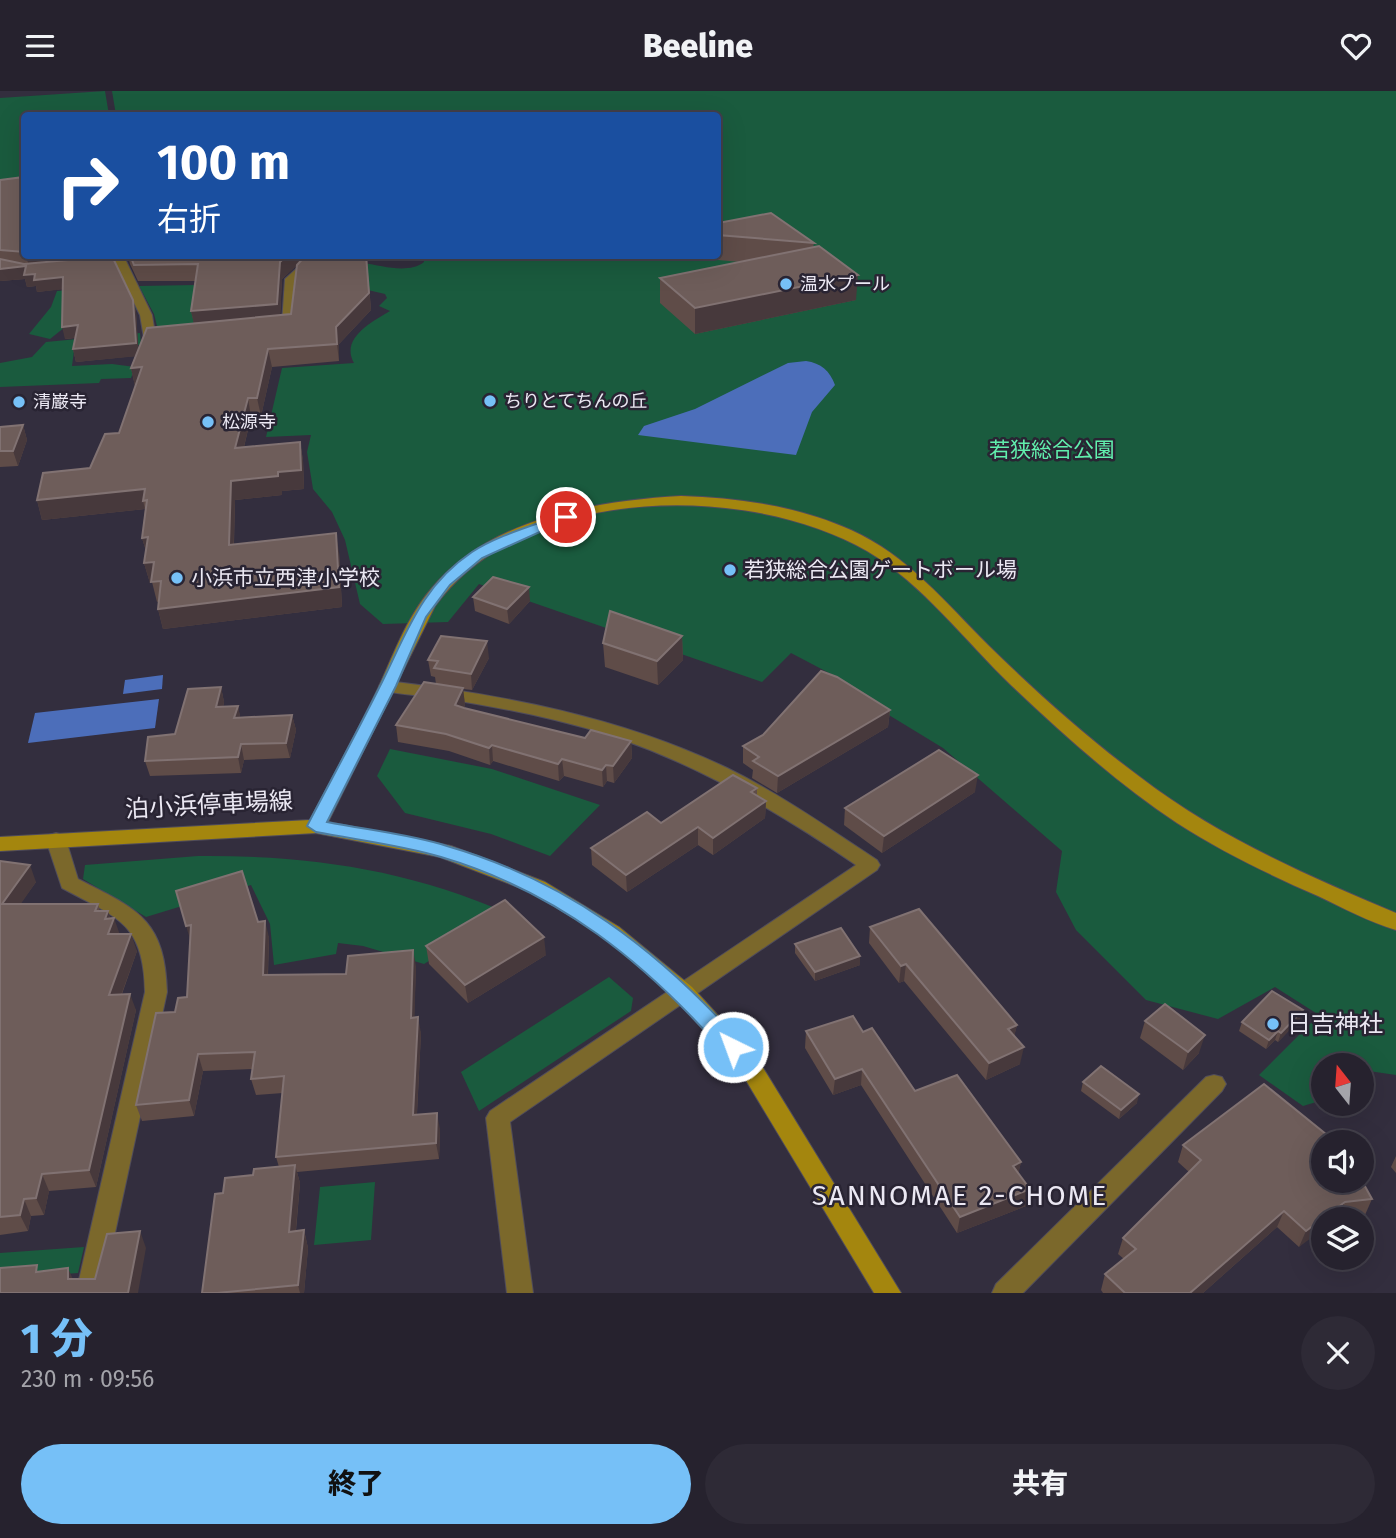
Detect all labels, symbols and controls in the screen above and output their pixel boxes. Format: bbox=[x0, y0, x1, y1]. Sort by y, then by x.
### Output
icon: menu bbox=[21, 27, 59, 65]
text: Beeline bbox=[643, 27, 753, 65]
icon: heart bbox=[1337, 27, 1375, 65]
text: 100 m bbox=[157, 133, 290, 192]
icon: right bbox=[42, 140, 133, 231]
text: 右折 bbox=[157, 200, 221, 238]
place label: 温水プール bbox=[800, 273, 890, 295]
marker: 温水プール bbox=[778, 276, 794, 292]
place label: ちりとてちんの丘 bbox=[504, 390, 647, 412]
place label: 清巌寺 bbox=[33, 391, 87, 413]
marker: ちりとてちんの丘 bbox=[482, 393, 498, 409]
marker: 清巌寺 bbox=[11, 394, 27, 410]
place label: 松源寺 bbox=[222, 411, 276, 433]
marker: 松源寺 bbox=[200, 414, 216, 430]
park label: 若狭総合公園 bbox=[989, 437, 1115, 463]
pin bbox=[536, 487, 596, 547]
icon: arrive bbox=[547, 498, 585, 536]
place label: 若狭総合公園ゲートボール場 bbox=[744, 557, 1017, 583]
marker: 若狭総合公園ゲートボール場 bbox=[722, 562, 738, 578]
place label: 小浜市立西津小学校 bbox=[191, 565, 380, 591]
marker: 小浜市立西津小学校 bbox=[169, 570, 185, 586]
street label: 泊小浜停車場線 bbox=[124, 787, 294, 823]
position arrow bbox=[696, 1010, 770, 1084]
place label: 日吉神社 bbox=[1287, 1010, 1383, 1038]
marker: 日吉神社 bbox=[1265, 1016, 1281, 1032]
north arrow bbox=[1311, 1053, 1374, 1117]
map controls bbox=[1311, 1053, 1374, 1270]
button: sound bbox=[1311, 1130, 1374, 1193]
district label: SANNOMAE 2-CHOME bbox=[812, 1179, 1108, 1212]
button: layers bbox=[1311, 1207, 1374, 1270]
text: 1 分 bbox=[21, 1314, 92, 1364]
button: close bbox=[1301, 1316, 1375, 1390]
text: 230 m · 09:56 bbox=[21, 1365, 154, 1393]
button: 終了 bbox=[21, 1444, 691, 1524]
button: 共有 bbox=[705, 1444, 1375, 1524]

